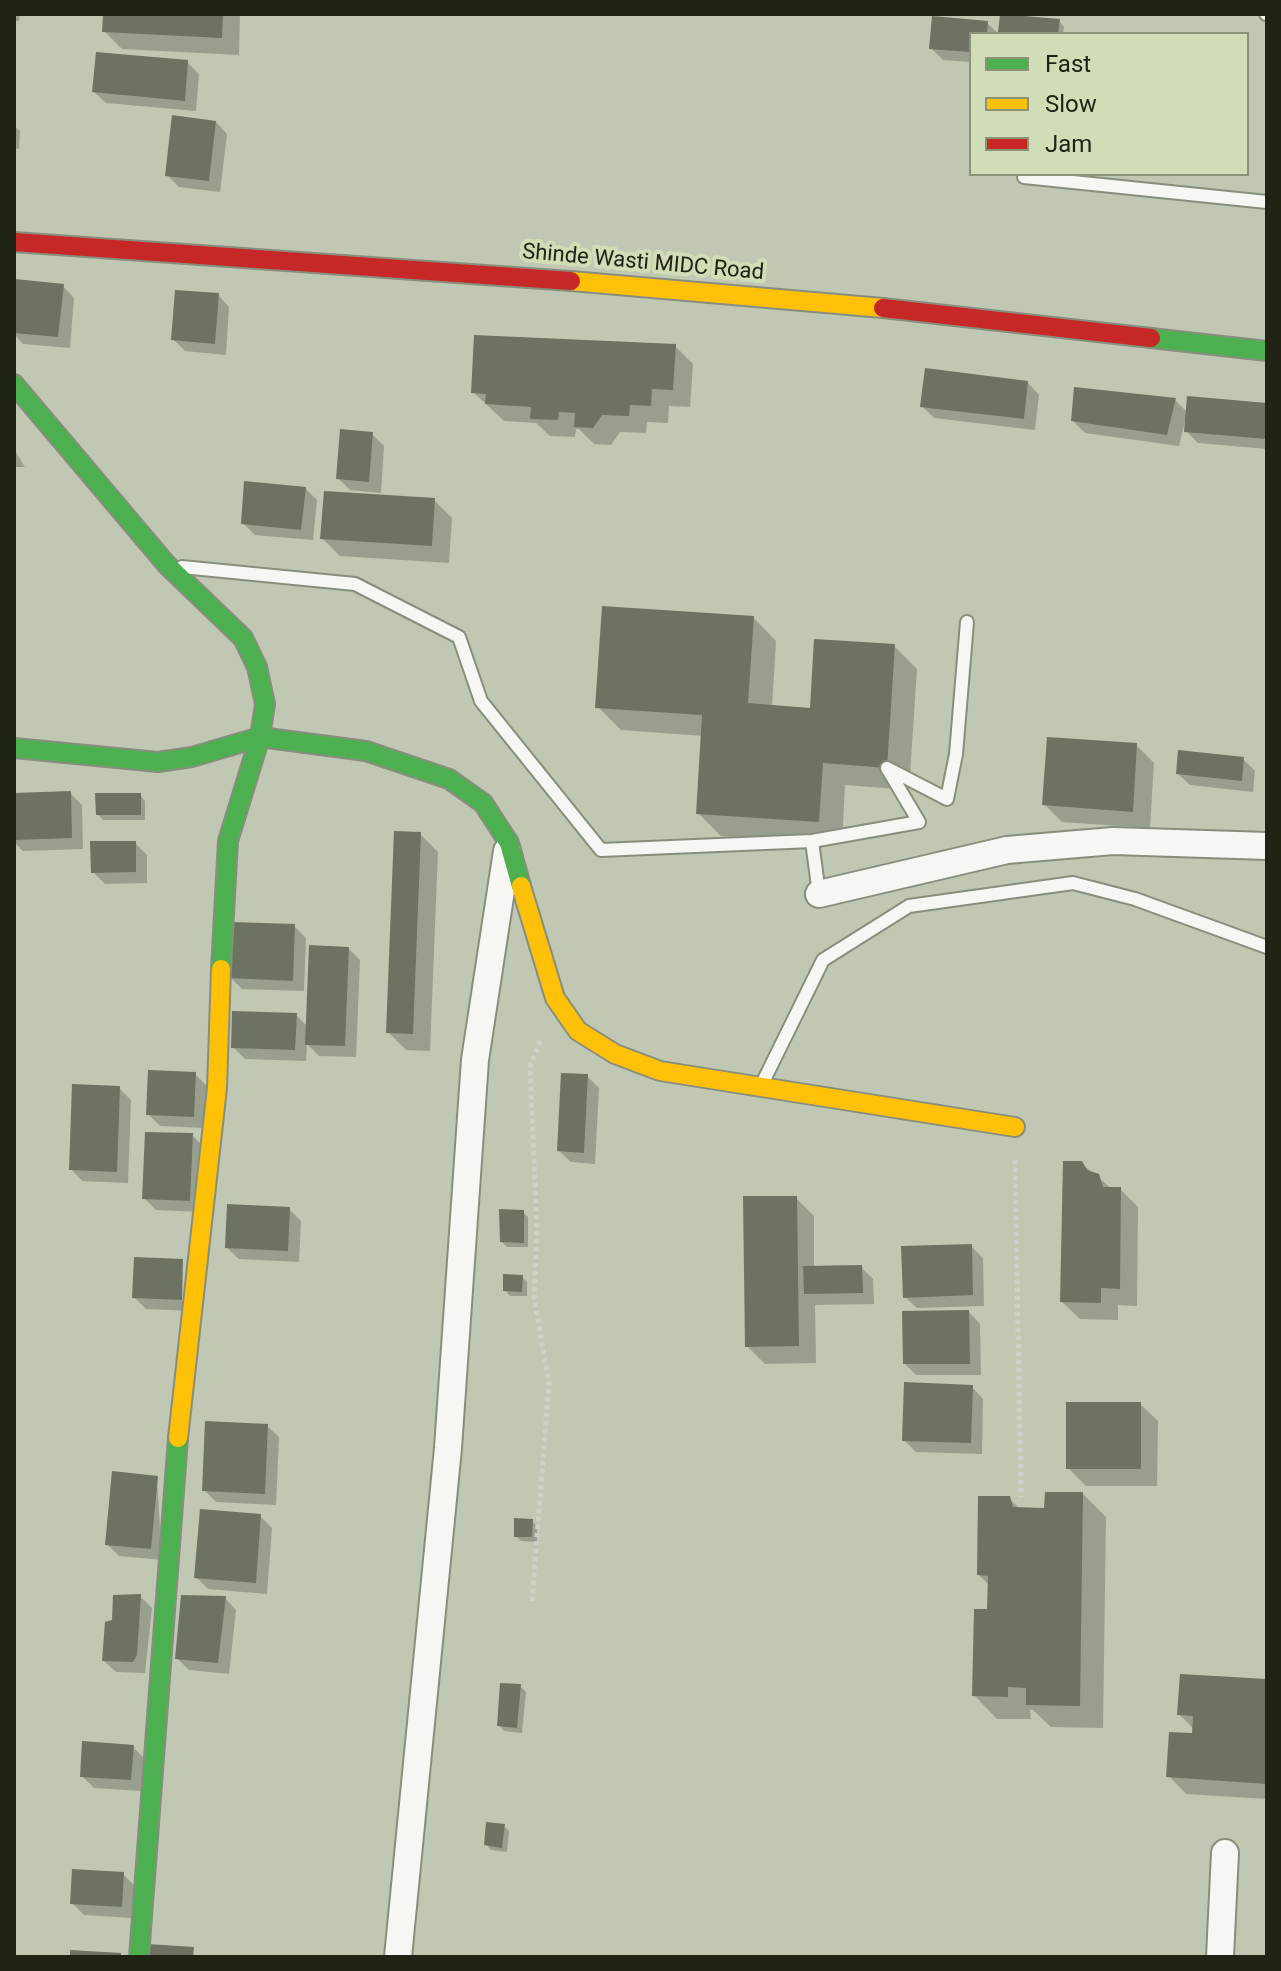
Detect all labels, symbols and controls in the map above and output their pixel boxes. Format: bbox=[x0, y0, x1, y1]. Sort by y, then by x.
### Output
legend bbox=[969, 32, 1249, 176]
text: Fast bbox=[1045, 50, 1091, 78]
text: Slow bbox=[1045, 90, 1097, 118]
text: Jam bbox=[1045, 130, 1092, 158]
street label: Shinde Wasti MIDC Road bbox=[521, 239, 765, 287]

